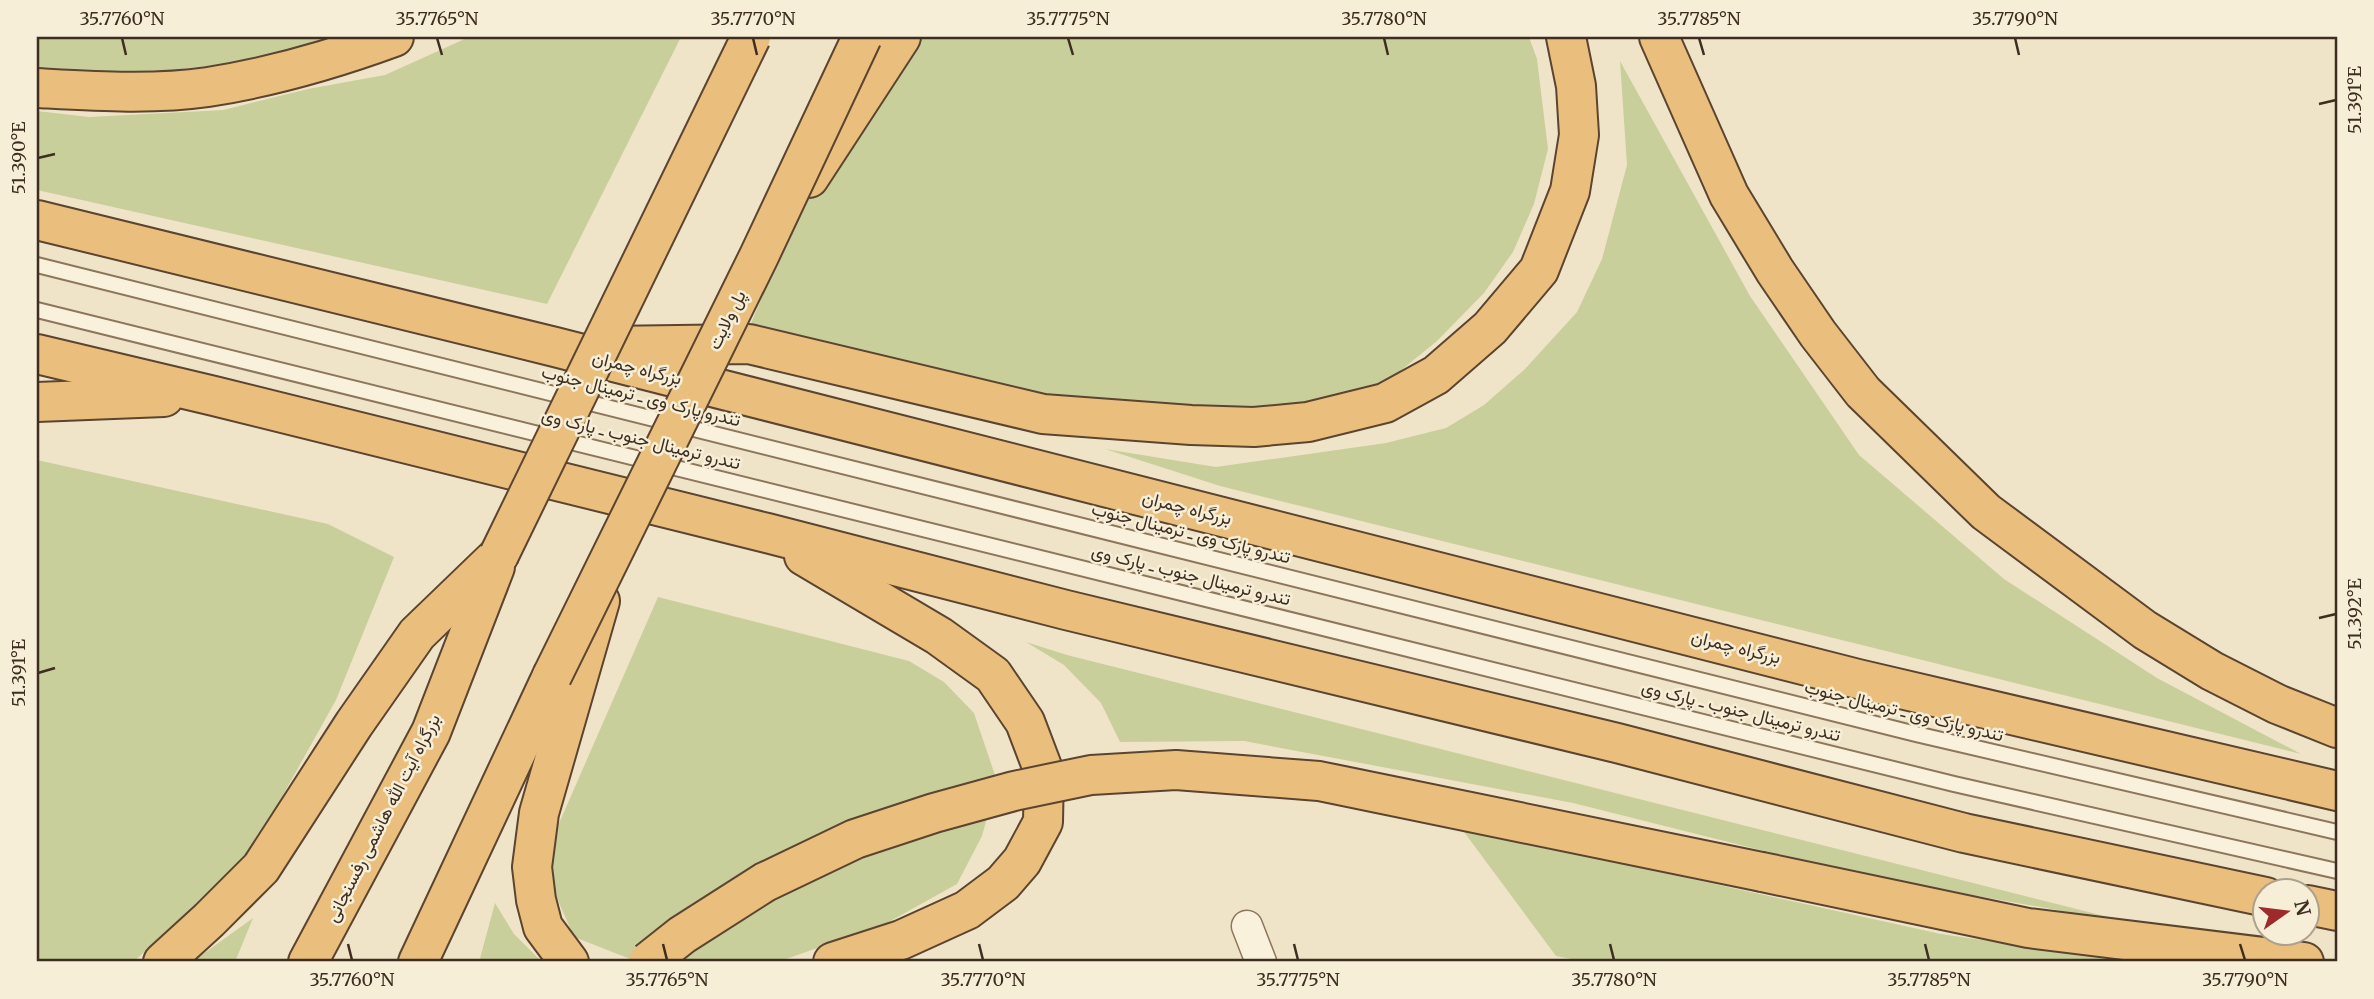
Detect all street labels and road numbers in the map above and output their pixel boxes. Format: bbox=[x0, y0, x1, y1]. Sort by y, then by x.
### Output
street label: پل ولایت bbox=[702, 286, 752, 354]
street label: بزرگراه چمران bbox=[590, 345, 684, 391]
street label: تندرو پارک وی ـ ترمینال جنوب bbox=[539, 360, 743, 432]
street label: تندرو ترمینال جنوب ـ پارک وی bbox=[539, 403, 743, 475]
street label: بزرگراه چمران bbox=[1140, 485, 1234, 531]
street label: تندرو پارک وی ـ ترمینال جنوب bbox=[1089, 497, 1293, 569]
street label: تندرو ترمینال جنوب ـ پارک وی bbox=[1089, 539, 1293, 611]
street label: بزرگراه چمران bbox=[1689, 624, 1783, 670]
street label: تندرو ترمینال جنوب ـ پارک وی bbox=[1639, 675, 1843, 747]
street label: تندرو پارک وی ـ ترمینال جنوب bbox=[1802, 675, 2006, 747]
street label: بزرگراه آیت الله هاشمی رفسنجانی bbox=[320, 710, 445, 926]

